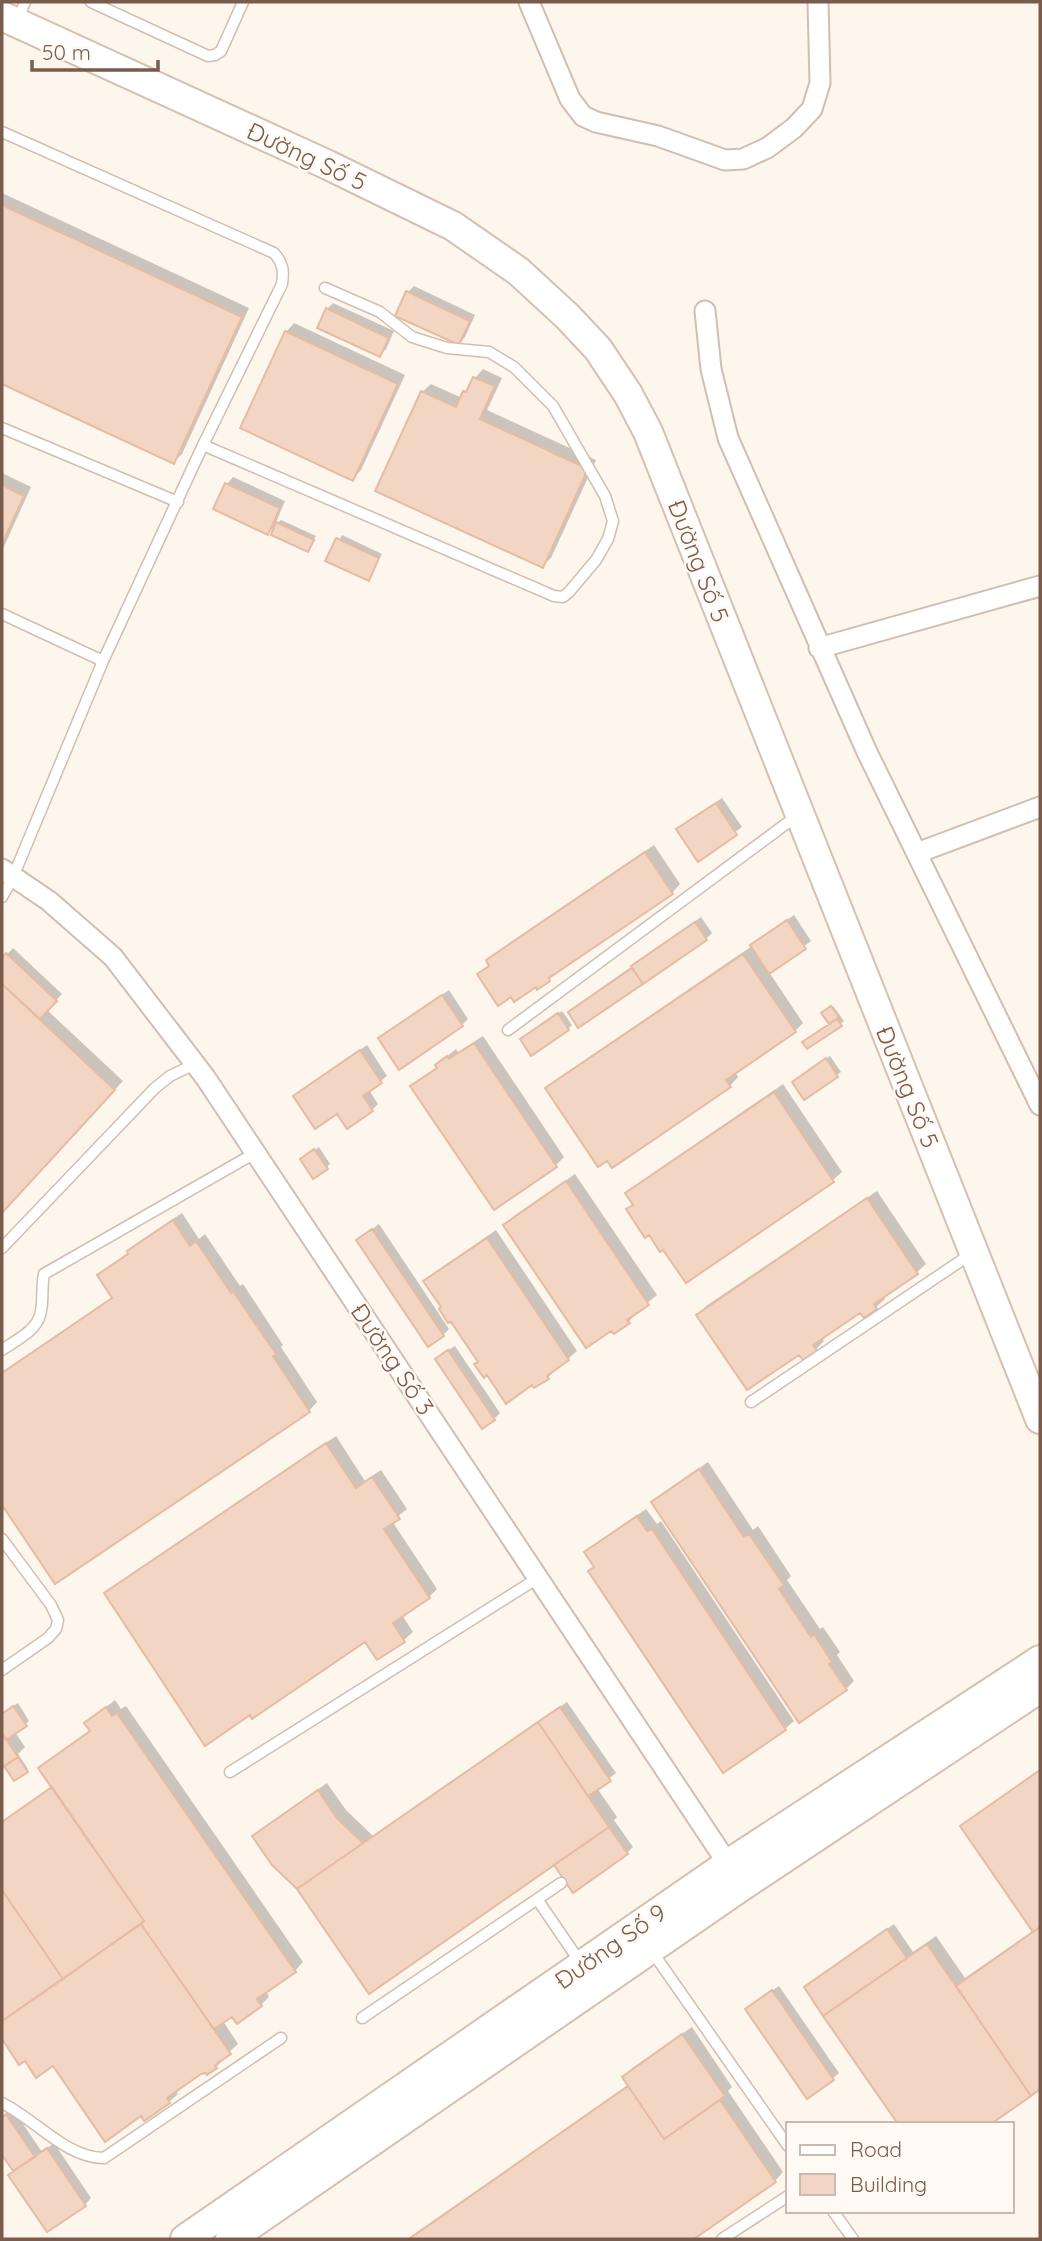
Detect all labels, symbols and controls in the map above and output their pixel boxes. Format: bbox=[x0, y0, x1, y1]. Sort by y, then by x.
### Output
scale bar bbox=[32, 28, 158, 72]
text: 50 m bbox=[42, 39, 91, 65]
street label: Đường Số 5 bbox=[242, 115, 372, 197]
street label: Đường Số 5 bbox=[662, 496, 736, 626]
street label: Đường Số 5 bbox=[870, 1022, 946, 1152]
street label: Đường Số 3 bbox=[345, 1298, 441, 1420]
street label: Đường Số 9 bbox=[549, 1897, 671, 1995]
legend bbox=[786, 2122, 1014, 2213]
text: Road bbox=[850, 2136, 902, 2162]
text: Building bbox=[850, 2171, 927, 2197]

